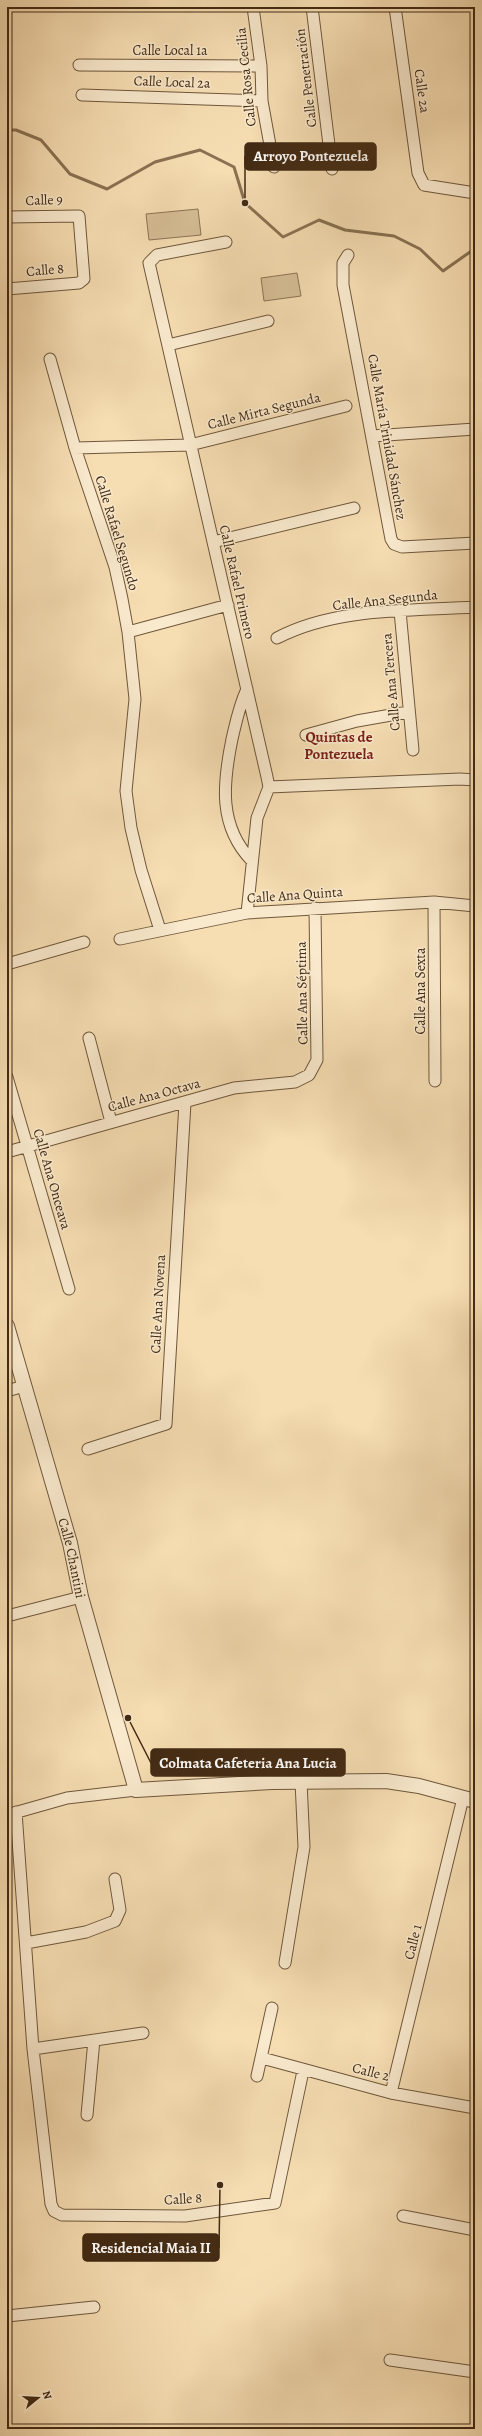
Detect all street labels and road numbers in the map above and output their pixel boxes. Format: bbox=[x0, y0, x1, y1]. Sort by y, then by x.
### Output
street label: Calle Rosa Cecilia bbox=[231, 26, 261, 128]
street label: Calle Penetración bbox=[290, 27, 321, 128]
street label: Calle Local 1a bbox=[132, 41, 208, 60]
street label: Calle 2a bbox=[410, 68, 435, 115]
street label: Calle Local 2a bbox=[133, 71, 211, 93]
street label: Calle 9 bbox=[25, 190, 63, 210]
street label: Calle 8 bbox=[25, 259, 65, 281]
street label: Calle María Trinidad Sánchez bbox=[363, 353, 411, 521]
street label: Calle Mirta Segunda bbox=[206, 388, 323, 434]
street label: Calle Rafael Segundo bbox=[90, 473, 144, 593]
street label: Calle Rafael Primero bbox=[215, 523, 259, 641]
street label: Calle Ana Segunda bbox=[331, 585, 439, 615]
street label: Calle Ana Tercera bbox=[377, 632, 405, 732]
street label: Calle Ana Quinta bbox=[246, 882, 344, 908]
street label: Calle Ana Séptima bbox=[292, 941, 312, 1045]
street label: Calle Ana Sexta bbox=[411, 947, 430, 1034]
street label: Calle Ana Octava bbox=[106, 1073, 203, 1116]
street label: Calle Ana Onceava bbox=[29, 1126, 76, 1232]
street label: Calle Ana Novena bbox=[146, 1254, 170, 1354]
street label: Calle Chantini bbox=[54, 1515, 90, 1600]
street label: Calle 1 bbox=[399, 1922, 427, 1962]
street label: Calle 2 bbox=[350, 2058, 392, 2086]
street label: Calle 8 bbox=[164, 2189, 203, 2209]

